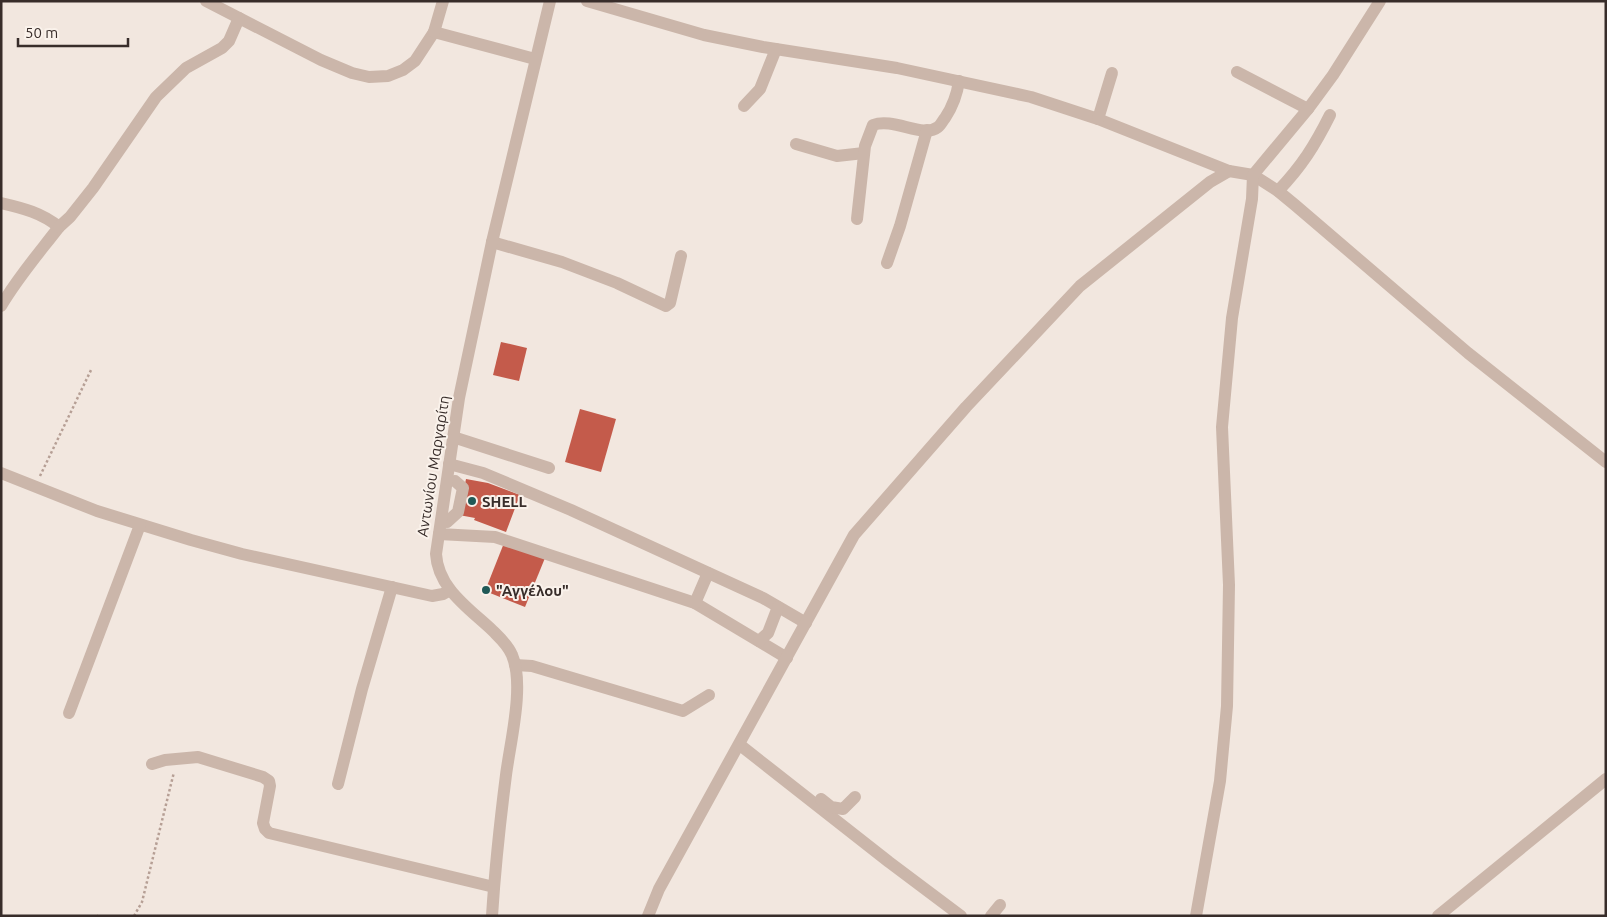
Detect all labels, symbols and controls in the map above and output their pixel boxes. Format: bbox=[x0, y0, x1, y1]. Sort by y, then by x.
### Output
scale bar bbox=[18, 15, 128, 47]
text: 50 m bbox=[25, 24, 58, 41]
street label: Αντωνίου Μαργαρίτη bbox=[413, 394, 453, 538]
place label: SHELL bbox=[482, 493, 527, 510]
marker: SHELL bbox=[466, 495, 478, 507]
place label: "Αγγέλου" bbox=[496, 582, 569, 599]
marker: "Αγγέλου" bbox=[480, 584, 492, 596]

